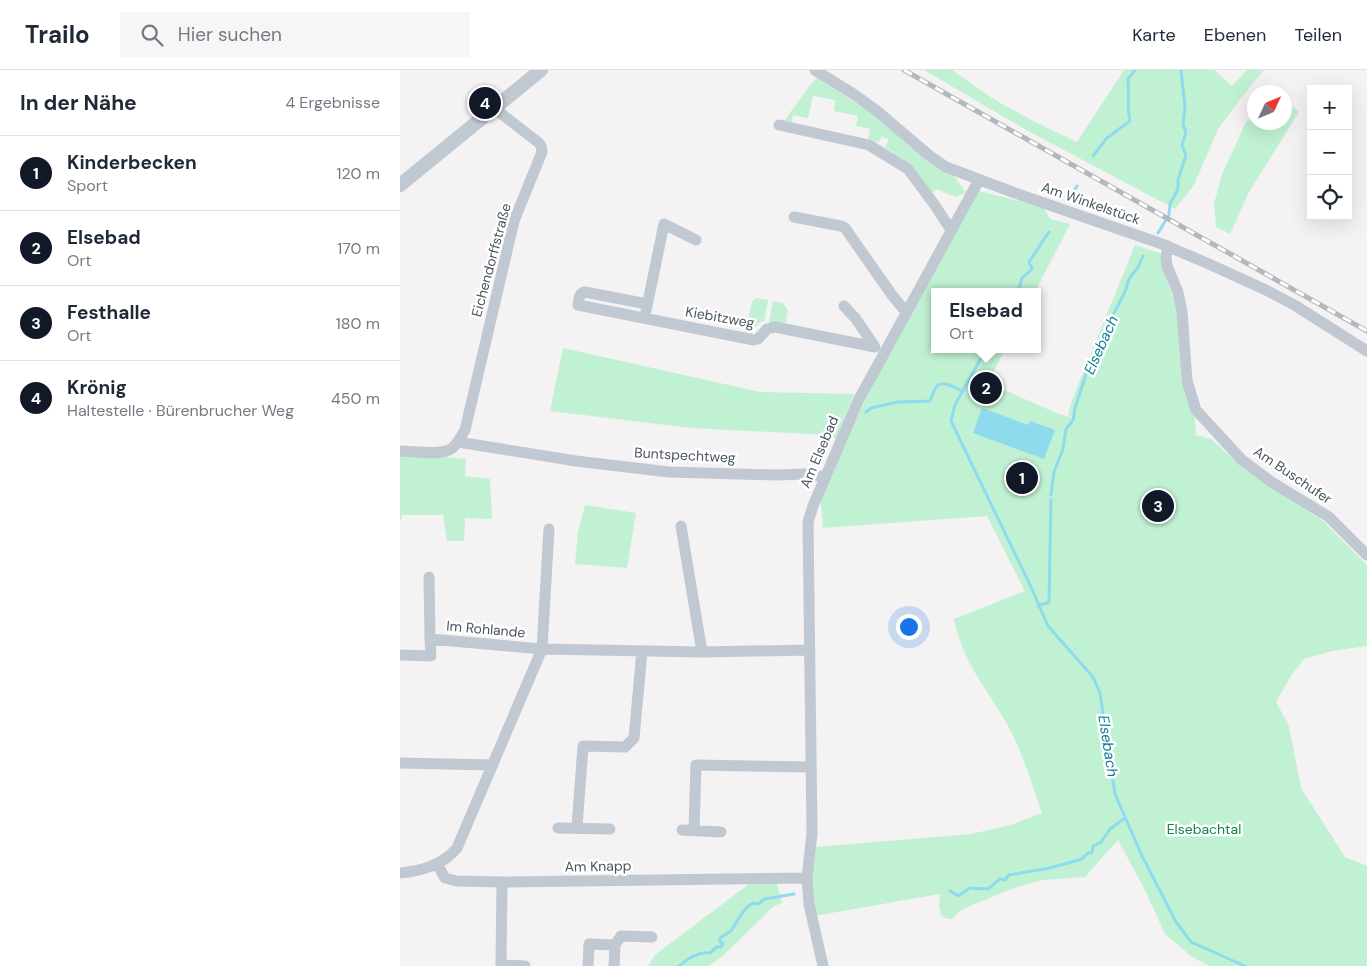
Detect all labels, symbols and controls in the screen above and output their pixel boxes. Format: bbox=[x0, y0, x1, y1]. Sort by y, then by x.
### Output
search box bbox=[120, 12, 470, 57]
text: Trailo bbox=[25, 19, 90, 50]
icon: search bbox=[138, 21, 166, 49]
text: Hier suchen bbox=[178, 22, 282, 47]
text: Karte bbox=[1132, 23, 1176, 47]
text: Ebenen bbox=[1204, 23, 1266, 47]
text: Teilen bbox=[1294, 23, 1342, 47]
pin: 4 bbox=[469, 84, 501, 122]
north arrow bbox=[1247, 85, 1292, 130]
map controls bbox=[1307, 85, 1352, 220]
button: + bbox=[1307, 85, 1352, 130]
text: In der Nähe bbox=[20, 89, 137, 117]
text: 4 Ergebnisse bbox=[285, 92, 380, 113]
button: − bbox=[1307, 130, 1352, 175]
text: Kinderbecken bbox=[67, 150, 197, 175]
text: 1 bbox=[33, 163, 39, 184]
text: 120 m bbox=[336, 163, 380, 184]
text: Sport bbox=[67, 175, 108, 196]
button: locate bbox=[1307, 175, 1352, 220]
street label: Am Winkelstück bbox=[1039, 178, 1143, 228]
street label: Eichendorffstraße bbox=[467, 201, 515, 319]
text: Elsebad bbox=[67, 225, 141, 250]
text: 2 bbox=[31, 238, 41, 259]
text: 170 m bbox=[337, 238, 380, 259]
text: Ort bbox=[67, 250, 92, 271]
popup bbox=[931, 288, 1041, 353]
text: Elsebad bbox=[949, 298, 1023, 323]
text: Festhalle bbox=[67, 300, 151, 325]
street label: Kiebitzweg bbox=[684, 302, 756, 332]
water label: Elsebach bbox=[1079, 312, 1123, 377]
text: 3 bbox=[31, 313, 41, 334]
text: 180 m bbox=[336, 313, 380, 334]
text: Ort bbox=[949, 323, 974, 344]
text: Ort bbox=[67, 325, 92, 346]
pin: 2 bbox=[970, 369, 1002, 407]
text: Krönig bbox=[67, 375, 127, 400]
text: 4 bbox=[31, 388, 41, 409]
text: 450 m bbox=[331, 388, 380, 409]
text: Haltestelle · Bürenbrucher Weg bbox=[67, 400, 294, 421]
street label: Am Elsebad bbox=[796, 413, 842, 491]
street label: Am Buschufer bbox=[1250, 442, 1336, 508]
street label: Buntspechtweg bbox=[634, 443, 736, 467]
pin: 1 bbox=[1006, 459, 1038, 497]
pin: 3 bbox=[1142, 487, 1174, 525]
your location bbox=[896, 614, 922, 640]
street label: Im Rohlande bbox=[446, 617, 526, 641]
water label: Elsebach bbox=[1093, 714, 1123, 779]
park label: Elsebachtal bbox=[1167, 820, 1241, 838]
street label: Am Knapp bbox=[564, 856, 632, 876]

